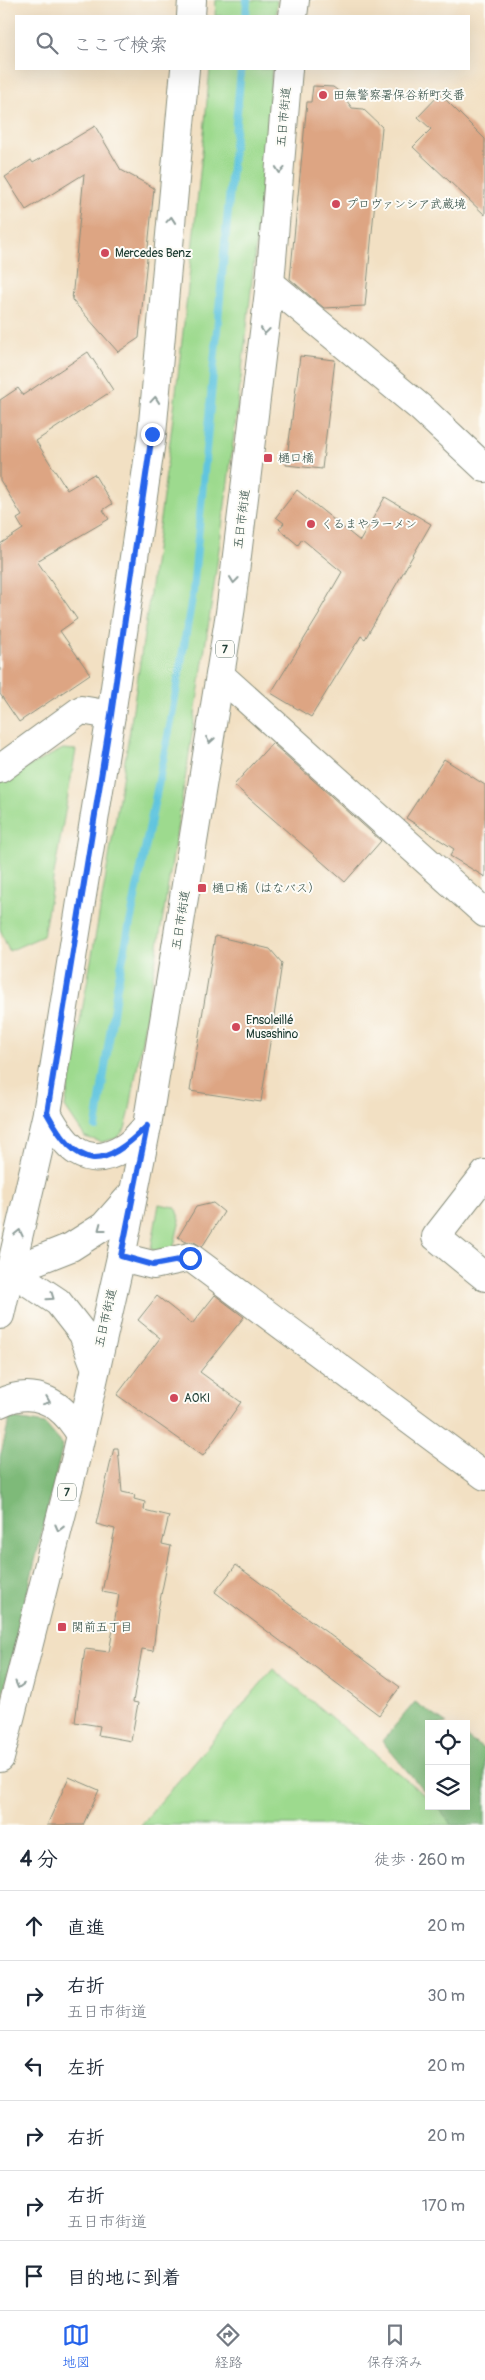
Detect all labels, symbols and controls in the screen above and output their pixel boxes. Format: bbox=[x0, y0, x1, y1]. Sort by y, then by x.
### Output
search box bbox=[15, 15, 470, 70]
icon: search bbox=[33, 29, 61, 57]
text: ここで検索 bbox=[73, 33, 168, 57]
street label: 五日市街道 bbox=[274, 86, 294, 148]
place label: 田無警察署保谷新町交番 bbox=[333, 88, 465, 103]
marker: 田無警察署保谷新町交番 bbox=[317, 89, 329, 101]
one-way arrow bbox=[274, 166, 285, 174]
place label: プロヴァンシア武蔵境 bbox=[346, 197, 466, 212]
marker: プロヴァンシア武蔵境 bbox=[330, 198, 342, 210]
one-way arrow bbox=[165, 216, 176, 224]
place label: Mercedes Benz bbox=[115, 246, 191, 261]
marker: Mercedes Benz bbox=[99, 247, 111, 259]
one-way arrow bbox=[260, 327, 270, 336]
one-way arrow bbox=[149, 395, 160, 403]
route end bbox=[141, 423, 164, 446]
place label: 樋口橋 bbox=[278, 451, 314, 466]
marker: 樋口橋 bbox=[262, 452, 274, 464]
street label: 五日市街道 bbox=[231, 488, 253, 550]
place label: くるまやラーメン bbox=[321, 517, 417, 532]
marker: くるまやラーメン bbox=[305, 518, 317, 530]
one-way arrow bbox=[229, 576, 240, 584]
road number: 7 bbox=[216, 641, 234, 658]
one-way arrow bbox=[206, 736, 216, 745]
place label: 樋口橋（はなバス） bbox=[212, 881, 320, 896]
marker: 樋口橋（はなバス） bbox=[196, 882, 208, 894]
street label: 五日市街道 bbox=[169, 889, 193, 951]
place label: Ensoleillé Musashino bbox=[246, 1013, 299, 1042]
marker: Ensoleillé Musashino bbox=[230, 1021, 242, 1033]
one-way arrow bbox=[97, 1222, 107, 1231]
one-way arrow bbox=[13, 1229, 24, 1238]
route start bbox=[179, 1247, 202, 1270]
street label: 五日市街道 bbox=[92, 1287, 120, 1349]
one-way arrow bbox=[45, 1291, 54, 1300]
place label: AOKI bbox=[184, 1391, 210, 1406]
marker: AOKI bbox=[168, 1392, 180, 1404]
one-way arrow bbox=[42, 1395, 51, 1406]
road number: 7 bbox=[58, 1484, 76, 1500]
one-way arrow bbox=[54, 1523, 65, 1532]
place label: 関前五丁目 bbox=[72, 1620, 132, 1635]
marker: 関前五丁目 bbox=[56, 1621, 68, 1633]
one-way arrow bbox=[14, 1681, 25, 1689]
map controls bbox=[425, 1720, 470, 1810]
button: locate bbox=[425, 1720, 470, 1765]
button: layers bbox=[425, 1765, 470, 1810]
text: 4 分 bbox=[20, 1846, 58, 1873]
text: 徒歩 · 260 m bbox=[374, 1850, 465, 1870]
icon: ahead bbox=[20, 1912, 48, 1940]
text: 直進 bbox=[67, 1916, 105, 1940]
text: 20 m bbox=[427, 1916, 465, 1936]
text: 右折 bbox=[67, 1974, 105, 1998]
icon: right bbox=[20, 1982, 48, 2010]
text: 30 m bbox=[427, 1986, 465, 2006]
text: 五日市街道 bbox=[67, 2002, 147, 2022]
icon: left bbox=[20, 2052, 48, 2080]
text: 左折 bbox=[67, 2056, 105, 2080]
text: 20 m bbox=[427, 2056, 465, 2076]
icon: right bbox=[20, 2122, 48, 2150]
text: 右折 bbox=[67, 2126, 105, 2150]
text: 20 m bbox=[427, 2126, 465, 2146]
text: 右折 bbox=[67, 2184, 105, 2208]
icon: right bbox=[20, 2192, 48, 2220]
text: 170 m bbox=[422, 2196, 465, 2216]
text: 五日市街道 bbox=[67, 2212, 147, 2232]
icon: arrive bbox=[20, 2262, 48, 2290]
text: 目的地に到着 bbox=[67, 2266, 181, 2290]
tab: 地図 bbox=[62, 2321, 90, 2371]
tab: 経路 bbox=[214, 2321, 242, 2371]
tab: 保存済み bbox=[367, 2321, 423, 2371]

